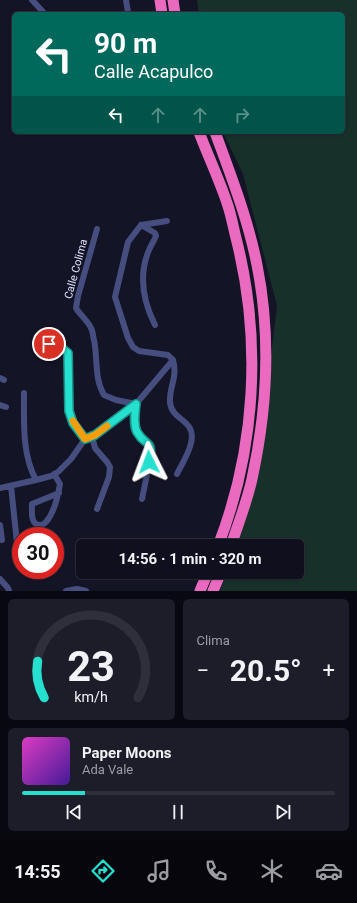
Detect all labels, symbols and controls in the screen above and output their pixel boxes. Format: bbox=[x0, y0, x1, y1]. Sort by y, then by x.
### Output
text: 90 m bbox=[94, 27, 157, 60]
icon: left bbox=[28, 28, 80, 80]
text: Calle Acapulco bbox=[94, 61, 213, 82]
icon: left bbox=[105, 104, 127, 126]
icon: ahead bbox=[147, 104, 169, 126]
icon: ahead bbox=[189, 104, 211, 126]
icon: right bbox=[231, 104, 253, 126]
street label: Calle Colima bbox=[62, 238, 90, 300]
pin bbox=[32, 327, 66, 361]
icon: arrive bbox=[38, 333, 60, 355]
position arrow bbox=[128, 441, 170, 483]
speed limit sign: 30 bbox=[12, 527, 64, 579]
text: 14:56 · 1 min · 320 m bbox=[119, 550, 261, 568]
text: Clima bbox=[197, 633, 230, 648]
text: 23 bbox=[67, 641, 115, 690]
text: 20.5° bbox=[230, 653, 302, 688]
text: − bbox=[197, 658, 209, 683]
text: + bbox=[323, 658, 335, 683]
text: km/h bbox=[74, 688, 108, 704]
text: Paper Moons bbox=[82, 744, 172, 762]
text: Ada Vale bbox=[82, 762, 133, 777]
icon: previous bbox=[63, 801, 85, 823]
icon: pause bbox=[167, 801, 189, 823]
icon: next bbox=[272, 801, 294, 823]
icon: directions bbox=[89, 857, 117, 885]
icon: music bbox=[145, 857, 173, 885]
icon: phone bbox=[202, 857, 230, 885]
icon: climate bbox=[258, 857, 286, 885]
icon: car bbox=[315, 857, 343, 885]
text: 14:55 bbox=[14, 861, 61, 882]

